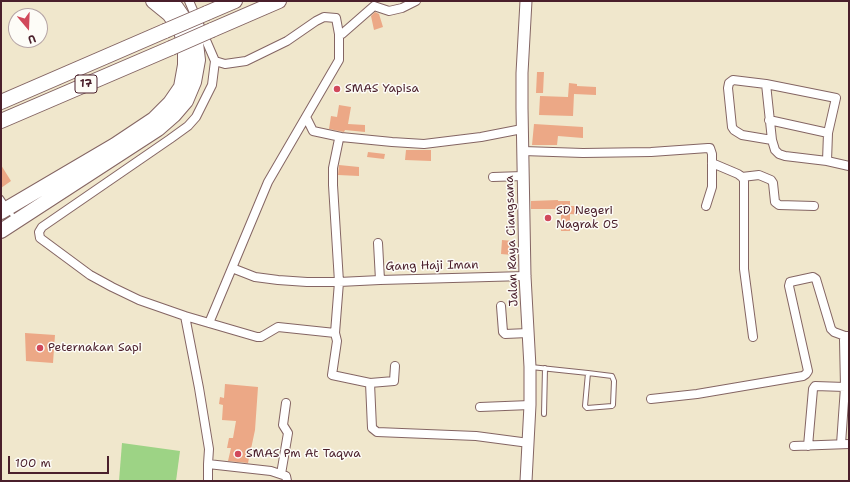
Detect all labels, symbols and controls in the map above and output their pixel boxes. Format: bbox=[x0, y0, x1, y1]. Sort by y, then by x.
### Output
north arrow bbox=[8, 8, 48, 48]
text: U bbox=[26, 31, 38, 47]
road number: 17 bbox=[75, 75, 97, 93]
place label: SMAS Yapisa bbox=[345, 82, 419, 96]
marker: SMAS Yapisa bbox=[332, 84, 342, 94]
street label: Jalan Raya Ciangsana bbox=[503, 175, 521, 307]
place label: SD Negeri Nagrak 05 bbox=[556, 204, 618, 232]
marker: SD Negeri Nagrak 05 bbox=[543, 213, 553, 223]
street label: Gang Haji Iman bbox=[385, 258, 479, 274]
place label: Peternakan Sapi bbox=[48, 341, 142, 355]
marker: Peternakan Sapi bbox=[35, 343, 45, 353]
place label: SMAS Pm At Taqwa bbox=[246, 447, 361, 461]
scale bar bbox=[10, 448, 111, 474]
marker: SMAS Pm At Taqwa bbox=[233, 449, 243, 459]
text: 100 m bbox=[15, 455, 51, 471]

